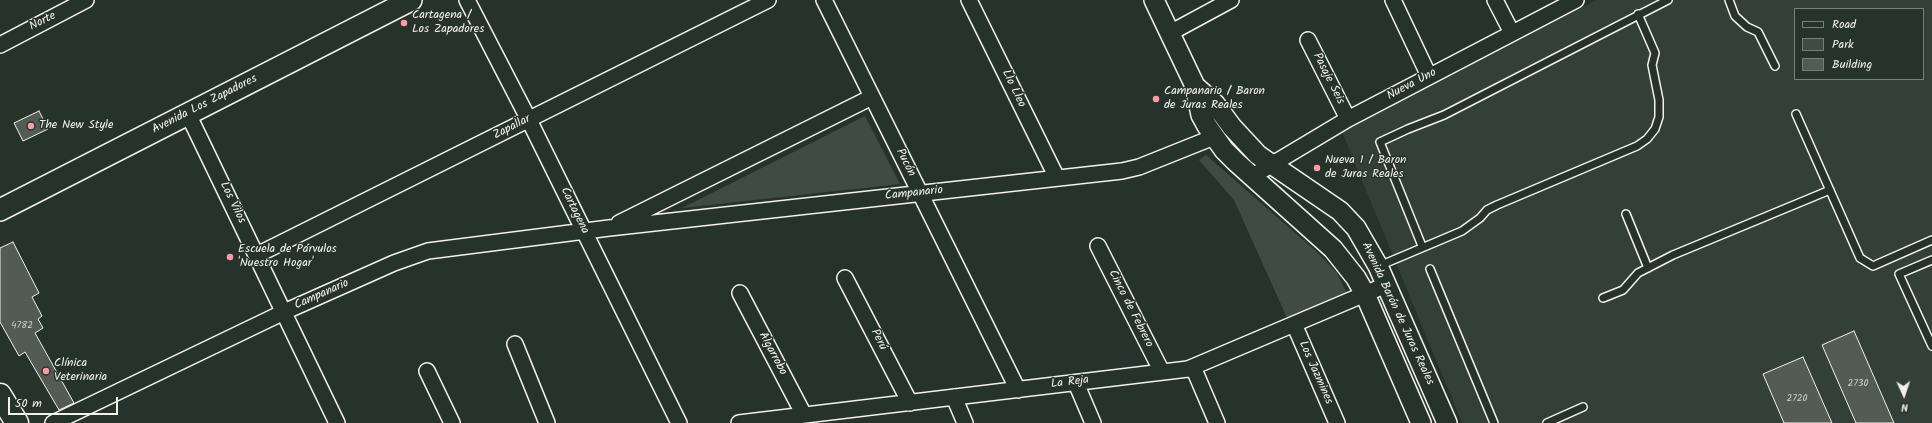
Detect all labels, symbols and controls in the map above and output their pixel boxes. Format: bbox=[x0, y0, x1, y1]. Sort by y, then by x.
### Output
legend bbox=[1794, 8, 1924, 80]
street label: Norte bbox=[27, 9, 59, 35]
place label: Cartagena / Los Zapadores bbox=[412, 9, 484, 37]
text: Road bbox=[1832, 15, 1856, 34]
marker: Cartagena / Los Zapadores bbox=[399, 18, 409, 28]
text: Park bbox=[1832, 35, 1854, 54]
street label: Pasaje Seis bbox=[1309, 51, 1347, 107]
text: Building bbox=[1832, 55, 1872, 74]
street label: Nueva Uno bbox=[1385, 66, 1439, 104]
street label: Llo Lleo bbox=[998, 68, 1028, 110]
street label: Avenida Los Zapadores bbox=[150, 72, 260, 138]
place label: Campanario / Baron de Juras Reales bbox=[1164, 85, 1265, 113]
marker: Campanario / Baron de Juras Reales bbox=[1151, 94, 1161, 104]
street label: Zapallar bbox=[491, 113, 533, 143]
place label: The New Style bbox=[39, 119, 113, 133]
marker: The New Style bbox=[26, 121, 36, 131]
street label: Pucón bbox=[892, 147, 918, 179]
place label: Nueva 1 / Baron de Juras Reales bbox=[1325, 154, 1407, 182]
marker: Nueva 1 / Baron de Juras Reales bbox=[1312, 163, 1322, 173]
street label: Los Vilos bbox=[216, 180, 248, 226]
street label: Campanario bbox=[884, 184, 944, 204]
street label: Cartagena bbox=[557, 185, 591, 237]
street label: Avenida Barón de Juras Reales bbox=[1358, 240, 1436, 388]
place label: Escuela de Párvulos 'Nuestro Hogar' bbox=[238, 243, 337, 271]
marker: Escuela de Párvulos 'Nuestro Hogar' bbox=[225, 252, 235, 262]
street label: Cinco de Febrero bbox=[1104, 268, 1156, 350]
street label: Campanario bbox=[293, 277, 351, 313]
house number: 4782 bbox=[11, 320, 33, 332]
street label: Perú bbox=[867, 327, 889, 353]
street label: Algarrobo bbox=[755, 330, 789, 378]
street label: Los Jazmines bbox=[1295, 339, 1335, 407]
place label: Clínica Veterinaria bbox=[54, 357, 107, 385]
marker: Clínica Veterinaria bbox=[41, 366, 51, 376]
street label: La Reja bbox=[1050, 374, 1090, 392]
north arrow bbox=[1884, 375, 1924, 415]
house number: 2730 bbox=[1847, 378, 1869, 390]
scale bar bbox=[10, 389, 120, 415]
house number: 2720 bbox=[1786, 393, 1808, 405]
text: 50 m bbox=[15, 394, 42, 413]
text: N bbox=[1901, 398, 1909, 416]

